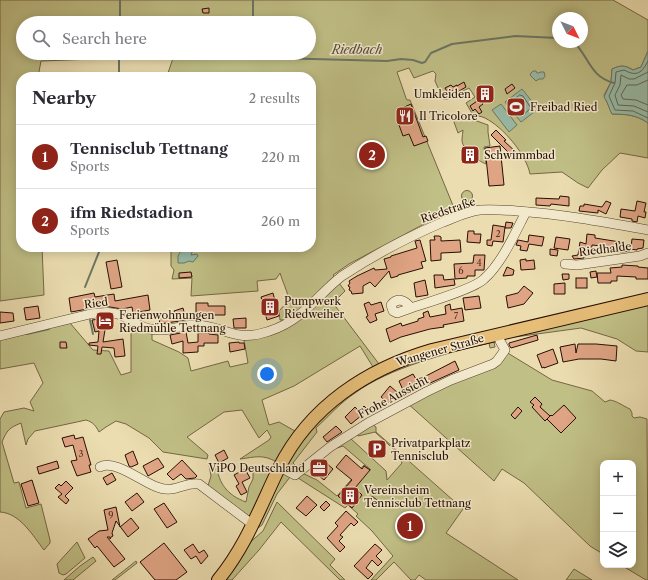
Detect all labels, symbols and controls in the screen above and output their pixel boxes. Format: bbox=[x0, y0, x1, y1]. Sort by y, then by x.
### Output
north arrow bbox=[552, 12, 588, 48]
search box bbox=[16, 16, 316, 60]
icon: search bbox=[30, 27, 52, 49]
text: Search here bbox=[62, 29, 147, 48]
water label: Riedbach bbox=[331, 42, 382, 57]
building icon: Umkleiden bbox=[474, 83, 496, 105]
place label: Umkleiden bbox=[414, 87, 471, 101]
text: Nearby bbox=[32, 88, 96, 108]
text: 2 results bbox=[249, 90, 300, 106]
sports icon: Freibad Ried bbox=[505, 96, 527, 118]
place label: Freibad Ried bbox=[530, 100, 598, 114]
restaurant icon: Il Tricolore bbox=[394, 105, 416, 127]
place label: Il Tricolore bbox=[419, 109, 478, 123]
text: Tennisclub Tettnang bbox=[70, 139, 228, 158]
pin: 2 bbox=[359, 140, 385, 170]
building icon: Schwimmbad bbox=[459, 144, 481, 166]
place label: Schwimmbad bbox=[484, 148, 555, 162]
text: 1 bbox=[42, 149, 48, 165]
text: 220 m bbox=[261, 149, 300, 165]
text: Sports bbox=[70, 158, 109, 174]
street label: Riedstraße bbox=[419, 194, 477, 226]
text: ifm Riedstadion bbox=[70, 203, 193, 222]
text: 2 bbox=[41, 213, 49, 229]
text: 260 m bbox=[261, 213, 300, 229]
text: Sports bbox=[70, 222, 109, 238]
house number: 2 bbox=[495, 228, 501, 239]
street label: Riedhalde bbox=[578, 239, 632, 259]
house number: 4 bbox=[476, 257, 482, 268]
house number: 6 bbox=[458, 265, 464, 276]
place label: Pumpwerk Riedweiher bbox=[284, 294, 345, 321]
street label: Ried bbox=[83, 295, 109, 311]
building icon: Pumpwerk Riedweiher bbox=[259, 296, 281, 318]
place label: Ferienwohnungen Riedmühle Tettnang bbox=[119, 308, 226, 335]
hotel icon: Ferienwohnungen Riedmühle Tettnang bbox=[94, 310, 116, 332]
house number: 7 bbox=[454, 310, 459, 321]
street label: Wangener Straße bbox=[393, 331, 486, 370]
your location bbox=[257, 364, 277, 384]
street label: Frohe Aussicht bbox=[355, 372, 431, 422]
place label: Privatparkplatz Tennisclub bbox=[391, 436, 471, 463]
parking icon: Privatparkplatz Tennisclub bbox=[366, 438, 388, 460]
house number: 3 bbox=[79, 448, 84, 459]
office icon: ViPO Deutschland bbox=[308, 457, 330, 479]
map controls bbox=[600, 460, 636, 568]
button: + bbox=[600, 460, 636, 496]
place label: ViPO Deutschland bbox=[208, 461, 305, 475]
place label: Vereinsheim Tennisclub Tettnang bbox=[363, 483, 471, 510]
building icon: Vereinsheim Tennisclub Tettnang bbox=[339, 485, 361, 507]
button: − bbox=[600, 496, 636, 532]
house number: 9 bbox=[108, 509, 114, 520]
pin: 1 bbox=[397, 511, 423, 541]
button: layers bbox=[600, 532, 636, 568]

